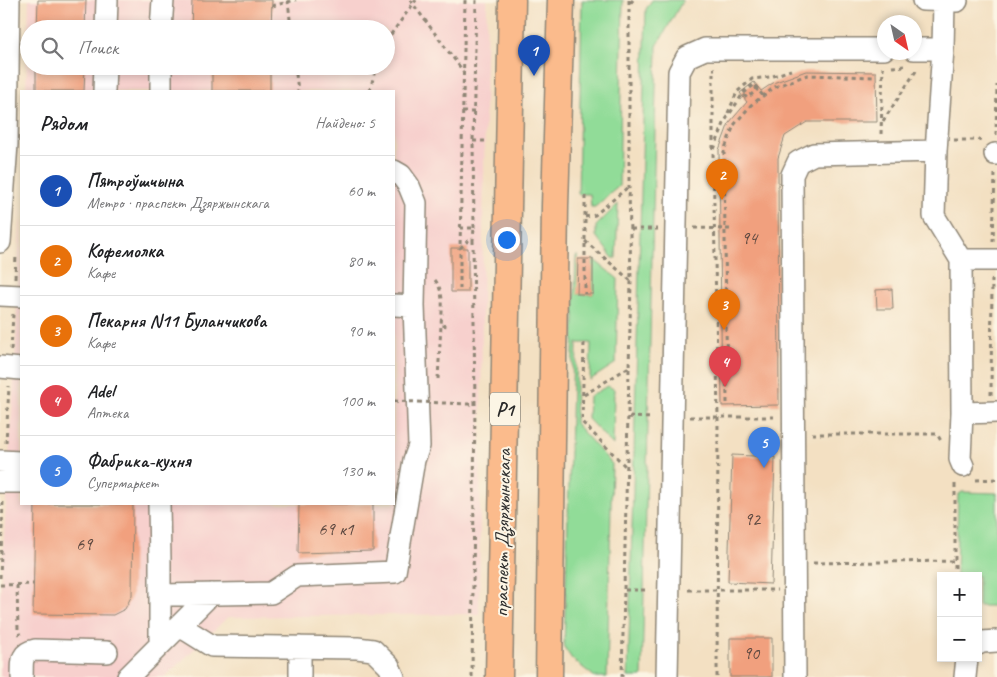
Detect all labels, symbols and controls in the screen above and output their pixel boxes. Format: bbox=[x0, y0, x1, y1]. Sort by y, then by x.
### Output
north arrow bbox=[877, 15, 922, 60]
search box bbox=[20, 20, 395, 75]
icon: search bbox=[38, 34, 66, 62]
pin: 1 bbox=[518, 35, 550, 76]
text: Поиск bbox=[78, 36, 118, 60]
text: Рядом bbox=[40, 110, 87, 136]
text: Найдено: 5 bbox=[315, 113, 375, 133]
pin: 2 bbox=[706, 159, 738, 200]
text: Пятроўшчына bbox=[87, 169, 183, 193]
text: 1 bbox=[52, 181, 60, 201]
text: 60 m bbox=[348, 181, 375, 201]
text: Метро · праспект Дзяржынскага bbox=[87, 193, 269, 213]
your location bbox=[494, 227, 520, 253]
house number: 94 bbox=[741, 227, 759, 249]
text: Кофемолка bbox=[87, 239, 163, 263]
text: 2 bbox=[52, 251, 60, 271]
text: 80 m bbox=[348, 251, 375, 271]
text: Кафе bbox=[87, 263, 115, 283]
pin: 3 bbox=[708, 289, 740, 330]
text: Пекарня N11 Буланчикова bbox=[87, 309, 266, 333]
text: 3 bbox=[52, 321, 60, 341]
text: 90 m bbox=[348, 321, 375, 341]
text: Кафе bbox=[87, 333, 115, 353]
pin: 4 bbox=[709, 346, 741, 387]
text: Adel bbox=[87, 379, 114, 403]
text: 4 bbox=[52, 391, 60, 411]
text: 100 m bbox=[341, 391, 375, 411]
road number: Р1 bbox=[490, 392, 520, 426]
text: Аптека bbox=[87, 403, 128, 423]
pin: 5 bbox=[748, 427, 780, 468]
street label: праспект Дзяржынскага bbox=[489, 447, 517, 617]
text: Фабрика-кухня bbox=[87, 449, 191, 473]
text: 5 bbox=[53, 461, 59, 481]
text: 130 m bbox=[341, 461, 375, 481]
text: Супермаркет bbox=[87, 473, 158, 493]
house number: 92 bbox=[744, 508, 762, 530]
house number: 69 к1 bbox=[318, 518, 355, 540]
house number: 69 bbox=[76, 533, 94, 555]
map controls bbox=[937, 572, 982, 662]
button: + bbox=[937, 572, 982, 617]
button: − bbox=[937, 617, 982, 662]
house number: 90 bbox=[743, 642, 761, 664]

